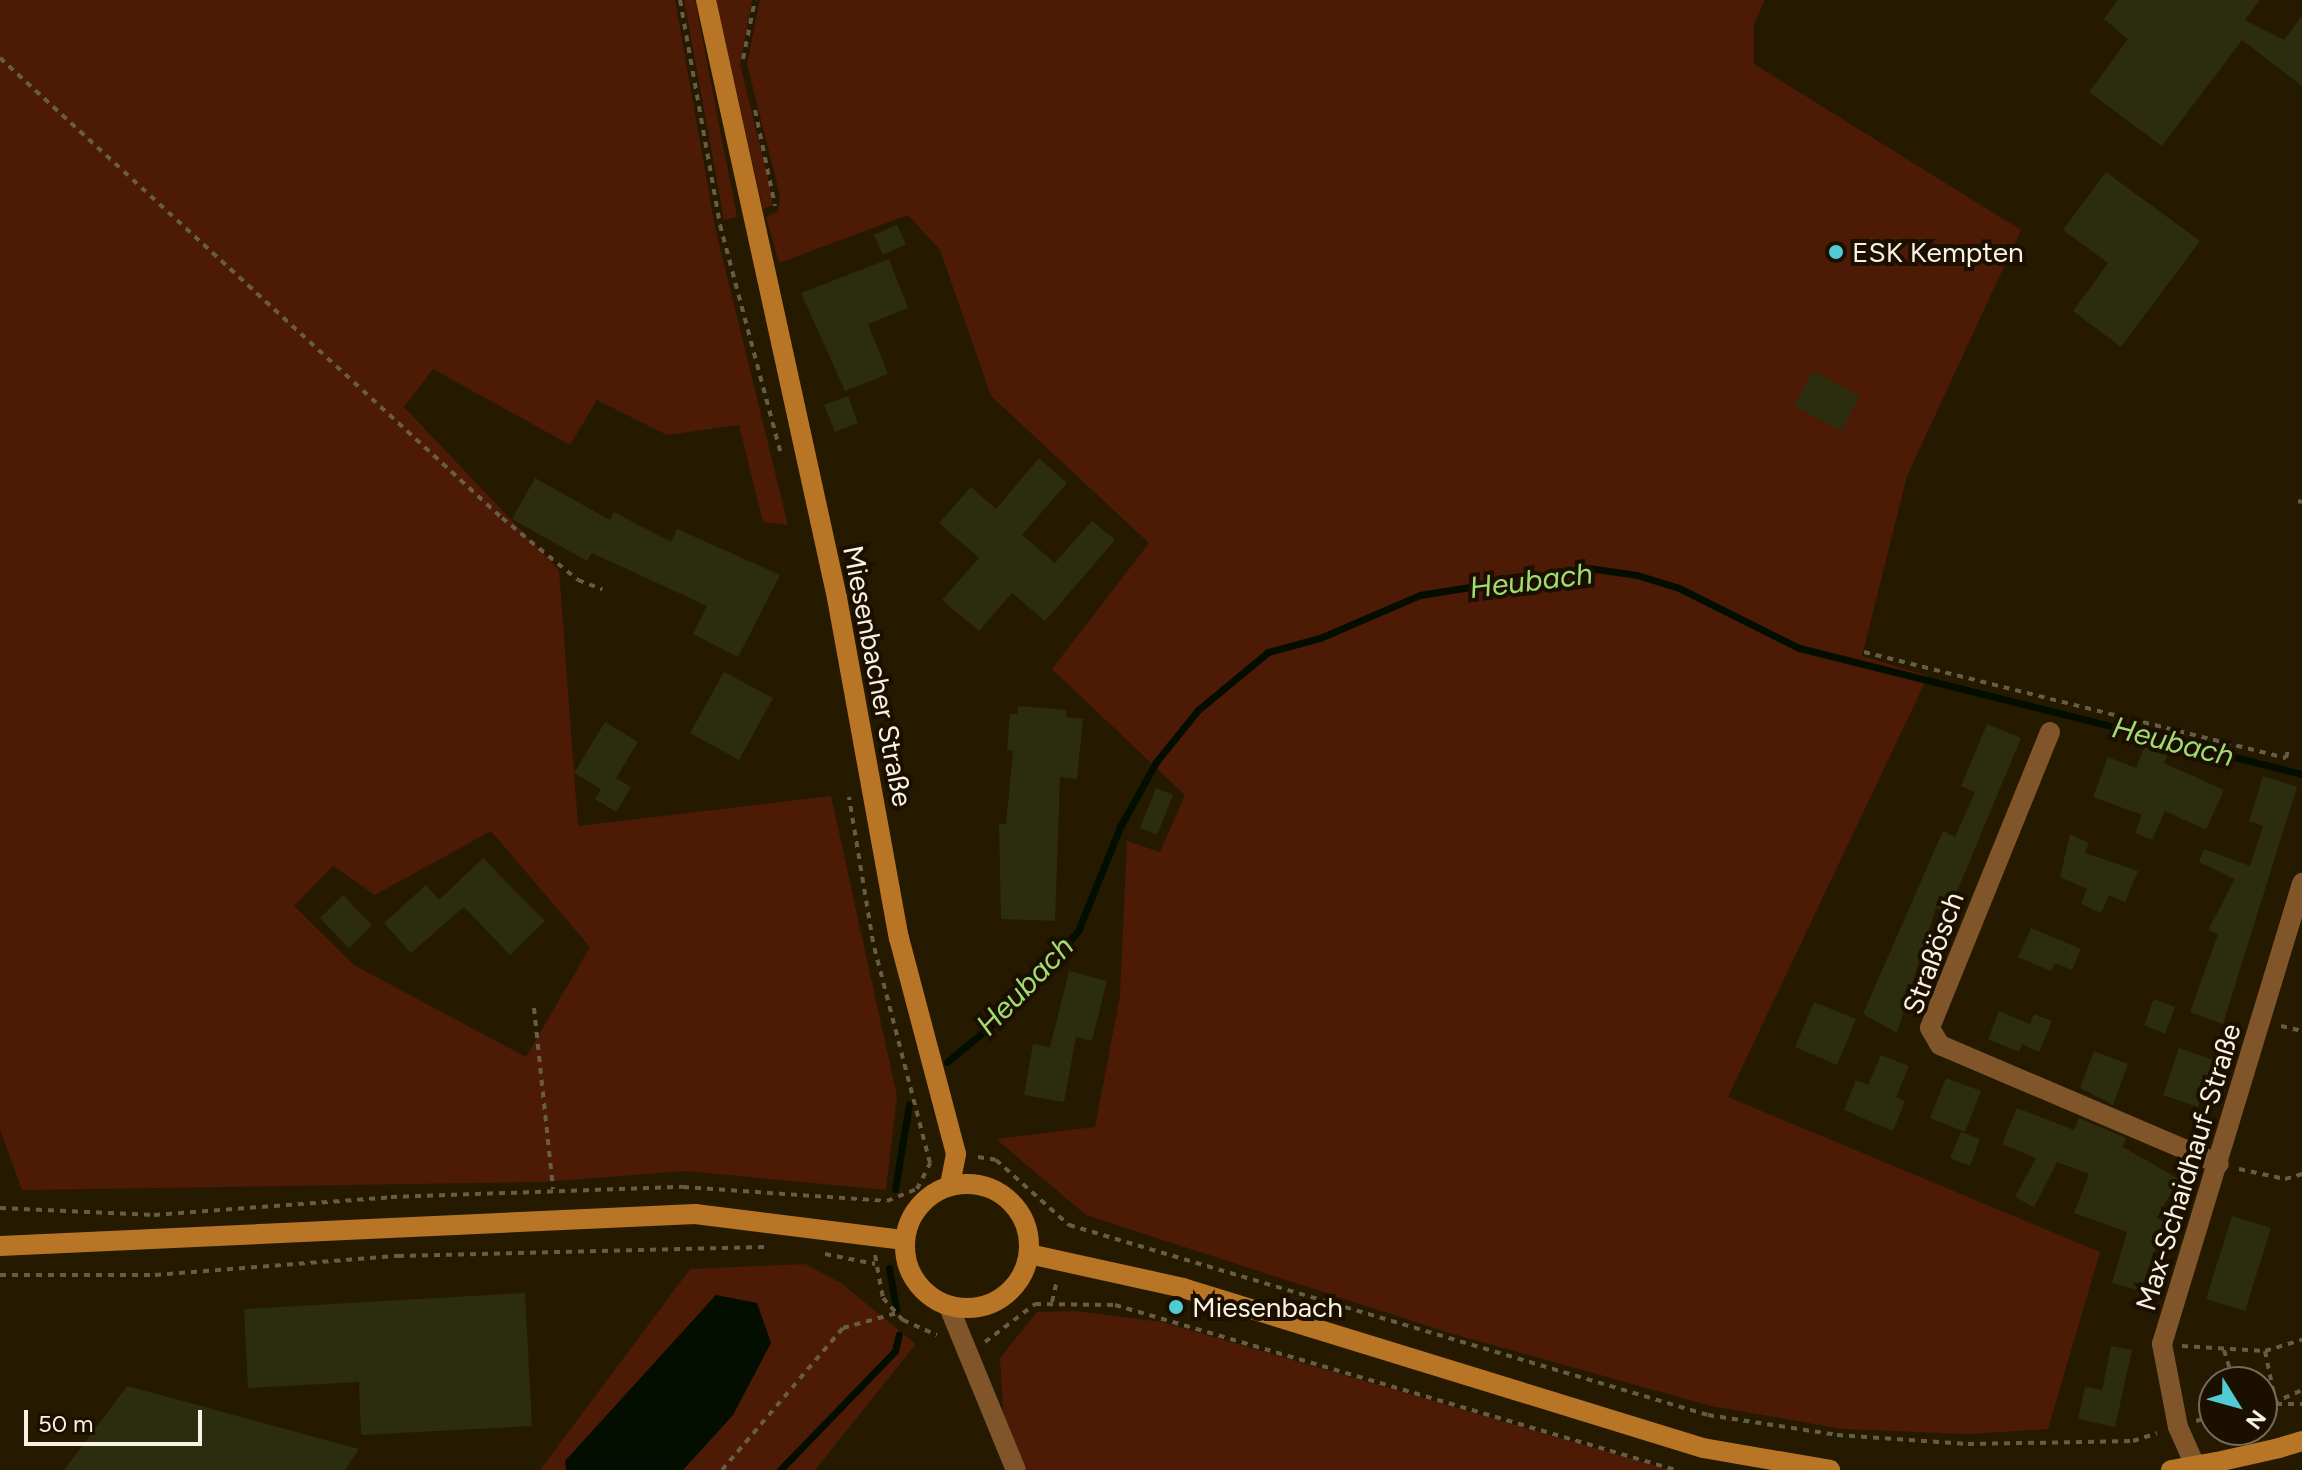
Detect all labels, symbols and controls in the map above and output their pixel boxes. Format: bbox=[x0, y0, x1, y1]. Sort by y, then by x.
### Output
place label: ESK Kempten bbox=[1852, 235, 2024, 269]
marker: ESK Kempten bbox=[1827, 243, 1845, 261]
street label: Miesenbacher Straße bbox=[836, 543, 920, 809]
water label: Heubach bbox=[1467, 556, 1595, 606]
water label: Heubach bbox=[2109, 710, 2237, 774]
street label: Straßösch bbox=[1895, 887, 1971, 1019]
water label: Heubach bbox=[969, 929, 1081, 1043]
street label: Max-Schaidhauf-Straße bbox=[2128, 1019, 2248, 1315]
place label: Miesenbach bbox=[1192, 1290, 1343, 1324]
marker: Miesenbach bbox=[1167, 1298, 1185, 1316]
north arrow bbox=[2198, 1366, 2278, 1446]
scale bar bbox=[28, 1394, 206, 1444]
text: N bbox=[2240, 1405, 2272, 1434]
text: 50 m bbox=[38, 1409, 94, 1438]

